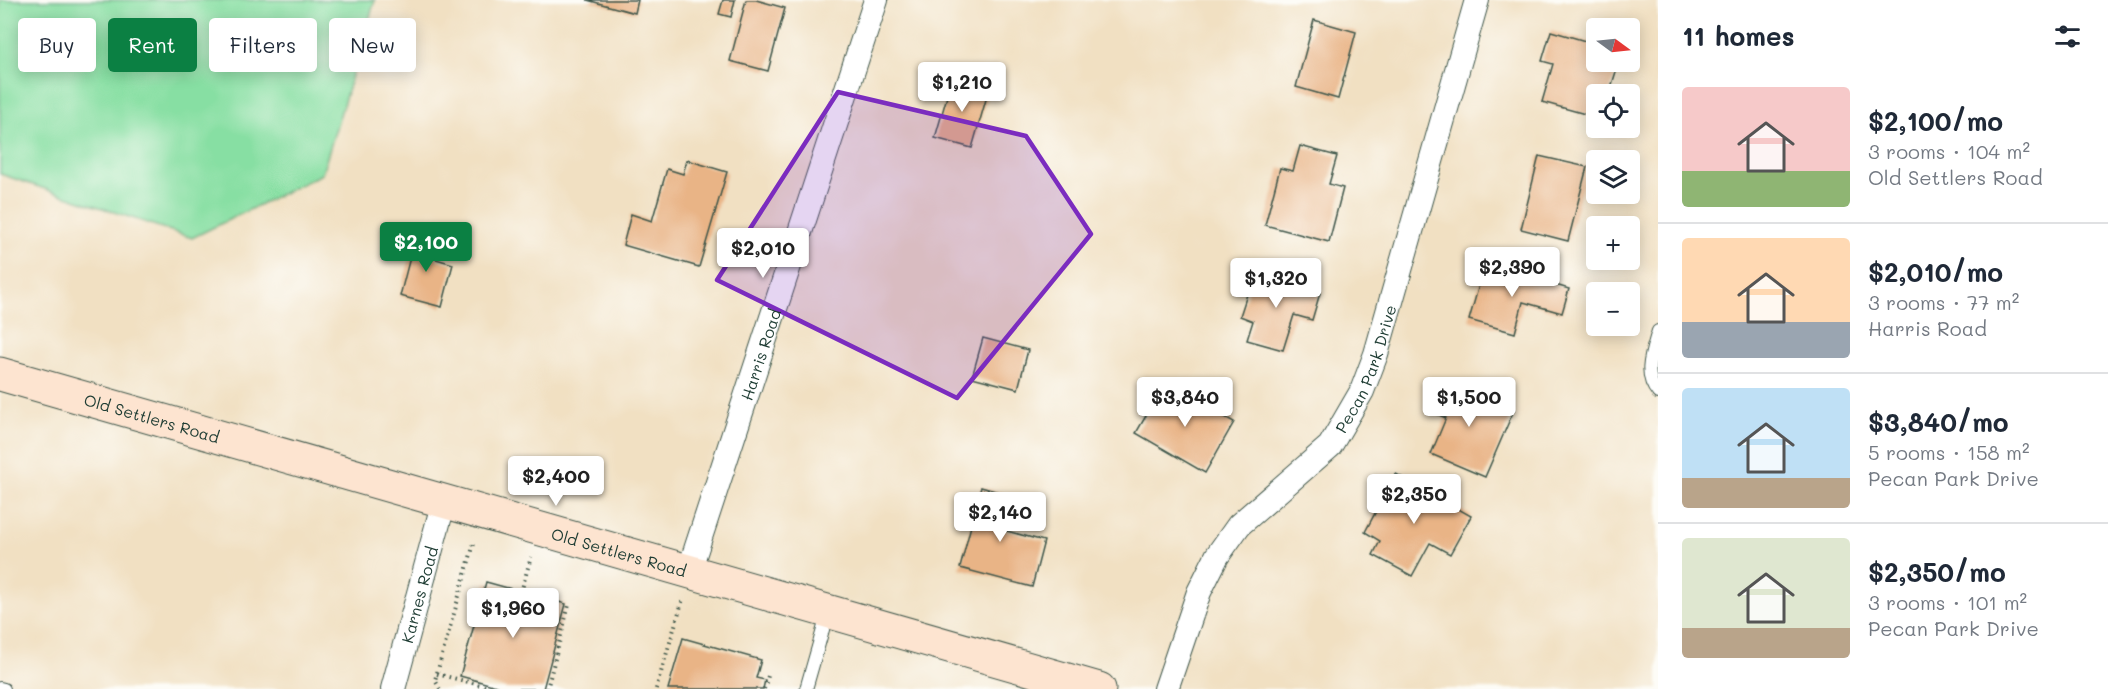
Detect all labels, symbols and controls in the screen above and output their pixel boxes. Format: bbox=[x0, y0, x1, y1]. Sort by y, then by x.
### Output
chip: Buy bbox=[18, 18, 96, 72]
chip: Rent bbox=[108, 18, 197, 72]
chip: Filters bbox=[209, 18, 317, 72]
chip: New bbox=[329, 18, 416, 72]
north arrow bbox=[1586, 18, 1640, 72]
map controls bbox=[1586, 18, 1640, 336]
text: 11 homes bbox=[1682, 19, 1795, 53]
icon: filters bbox=[2051, 20, 2084, 53]
pin: $1,210 bbox=[913, 62, 1011, 113]
text: $1,210 bbox=[932, 68, 992, 94]
button: locate bbox=[1586, 84, 1640, 138]
text: $2,100/mo bbox=[1868, 104, 2003, 138]
icon: home bbox=[1730, 111, 1802, 183]
text: 3 rooms · 104 m² bbox=[1868, 138, 2030, 164]
button: layers bbox=[1586, 150, 1640, 204]
text: Old Settlers Road bbox=[1868, 164, 2043, 190]
button: + bbox=[1586, 216, 1640, 270]
pin: $2,100 bbox=[377, 222, 475, 273]
text: $2,100 bbox=[394, 228, 458, 254]
pin: $2,010 bbox=[714, 228, 812, 279]
text: $2,010 bbox=[731, 234, 795, 260]
pin: $2,390 bbox=[1463, 247, 1561, 298]
text: $2,390 bbox=[1479, 253, 1545, 279]
text: $2,010/mo bbox=[1868, 255, 2003, 289]
pin: $1,320 bbox=[1227, 258, 1325, 309]
icon: home bbox=[1730, 262, 1802, 334]
text: $1,320 bbox=[1244, 264, 1308, 290]
button: − bbox=[1586, 282, 1640, 336]
text: 3 rooms · 77 m² bbox=[1868, 289, 2019, 315]
street label: Pecan Park Drive bbox=[1330, 302, 1400, 436]
street label: Harris Road bbox=[735, 306, 785, 403]
text: Harris Road bbox=[1868, 315, 1987, 341]
pin: $3,840 bbox=[1136, 377, 1234, 428]
pin: $1,500 bbox=[1420, 377, 1518, 428]
text: $3,840 bbox=[1151, 383, 1219, 409]
text: $1,500 bbox=[1437, 383, 1501, 409]
street label: Old Settlers Road bbox=[82, 388, 222, 447]
text: $3,840/mo bbox=[1868, 405, 2009, 439]
icon: home bbox=[1730, 412, 1802, 484]
text: 5 rooms · 158 m² bbox=[1868, 439, 2030, 465]
pin: $2,400 bbox=[507, 456, 605, 507]
text: $2,400 bbox=[522, 462, 590, 488]
text: Pecan Park Drive bbox=[1868, 465, 2039, 491]
pin: $2,350 bbox=[1365, 474, 1463, 525]
text: $2,350 bbox=[1381, 480, 1447, 506]
pin: $2,140 bbox=[951, 492, 1049, 543]
text: $2,140 bbox=[968, 498, 1032, 524]
street label: Old Settlers Road bbox=[549, 522, 689, 581]
street label: Karnes Road bbox=[396, 544, 442, 645]
text: $2,350/mo bbox=[1868, 555, 2006, 589]
icon: home bbox=[1730, 562, 1802, 634]
pin: $1,960 bbox=[464, 588, 562, 639]
text: 3 rooms · 101 m² bbox=[1868, 589, 2027, 615]
text: $1,960 bbox=[481, 594, 545, 620]
text: Pecan Park Drive bbox=[1868, 615, 2039, 641]

